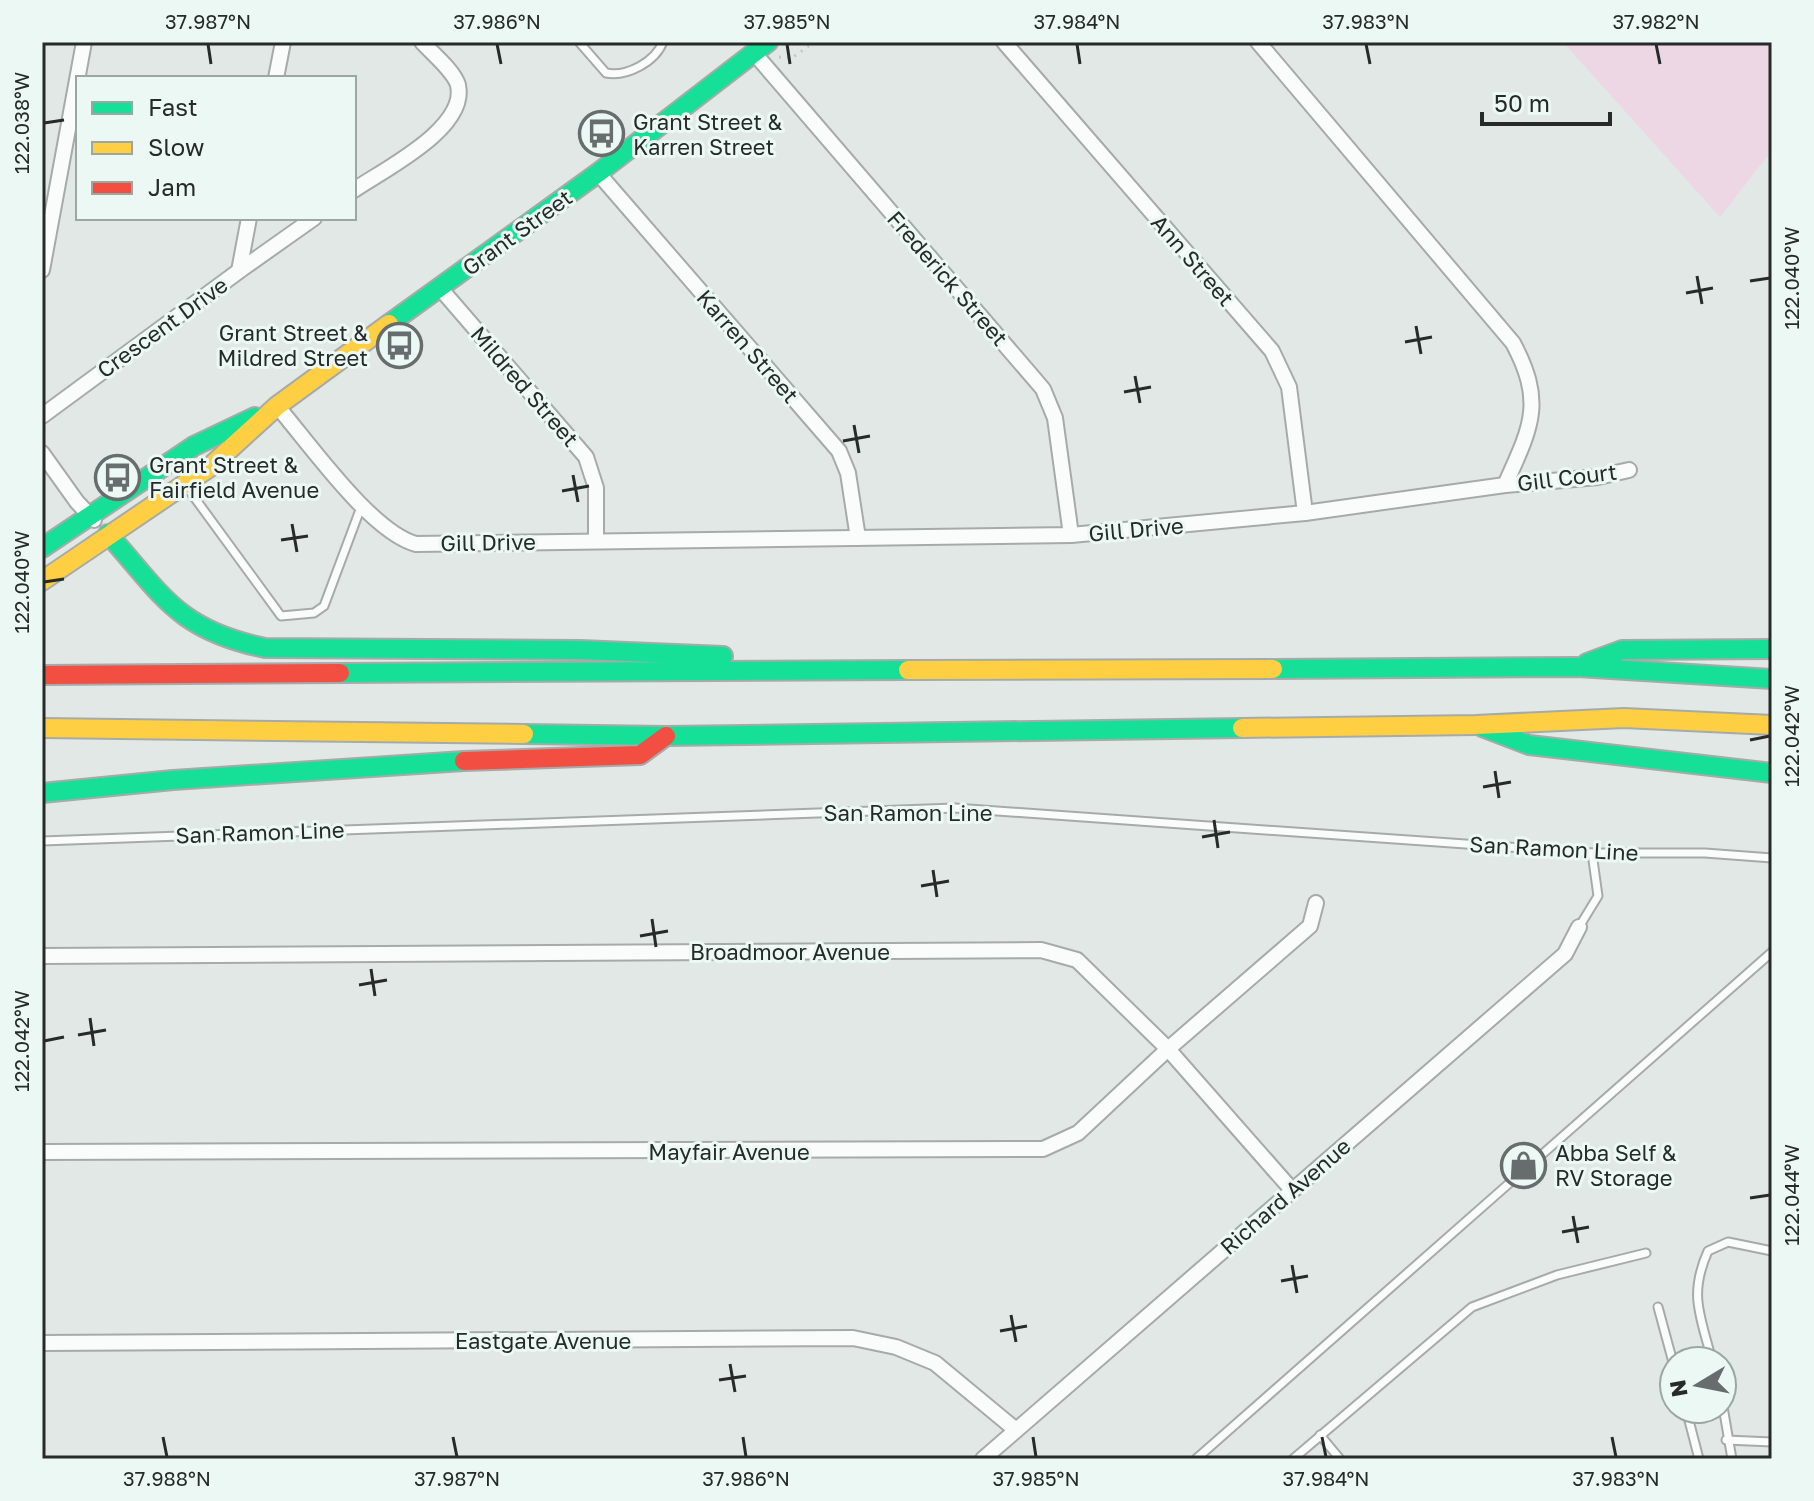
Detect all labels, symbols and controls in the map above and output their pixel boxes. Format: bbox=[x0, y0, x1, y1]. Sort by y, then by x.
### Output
text: 37.987°N bbox=[165, 9, 251, 33]
text: 37.986°N bbox=[453, 9, 541, 33]
text: 37.985°N bbox=[743, 9, 831, 33]
text: 37.984°N bbox=[1034, 9, 1120, 33]
text: 37.983°N bbox=[1322, 9, 1410, 33]
text: 37.982°N bbox=[1612, 9, 1700, 33]
text: 122.038°W bbox=[9, 72, 33, 174]
legend bbox=[76, 76, 356, 220]
scale bar bbox=[1482, 76, 1610, 126]
text: 50 m bbox=[1494, 88, 1550, 117]
text: Fast bbox=[148, 92, 198, 121]
place label: Grant Street & Karren Street bbox=[633, 108, 783, 160]
bus stop icon: Grant Street & Karren Street bbox=[578, 110, 626, 158]
text: Slow bbox=[148, 132, 204, 161]
text: Jam bbox=[148, 172, 196, 201]
street label: Grant Street bbox=[457, 183, 577, 281]
street label: Frederick Street bbox=[882, 205, 1014, 351]
street label: Ann Street bbox=[1146, 209, 1240, 311]
text: 122.040°W bbox=[1779, 227, 1803, 329]
street label: Crescent Drive bbox=[92, 271, 232, 383]
street label: Karren Street bbox=[691, 284, 805, 408]
place label: Grant Street & Mildred Street bbox=[218, 319, 368, 371]
street label: Mildred Street bbox=[465, 320, 585, 452]
bus stop icon: Grant Street & Mildred Street bbox=[375, 321, 423, 369]
place label: Grant Street & Fairfield Avenue bbox=[149, 451, 319, 503]
bus stop icon: Grant Street & Fairfield Avenue bbox=[94, 453, 142, 501]
street label: Gill Court bbox=[1516, 457, 1618, 497]
street label: Gill Drive bbox=[1087, 511, 1185, 547]
street label: Gill Drive bbox=[440, 528, 536, 556]
text: 122.040°W bbox=[9, 531, 33, 633]
text: 122.042°W bbox=[1779, 685, 1803, 787]
street label: San Ramon Line bbox=[823, 799, 993, 826]
street label: San Ramon Line bbox=[175, 816, 345, 848]
street label: San Ramon Line bbox=[1469, 830, 1639, 866]
street label: Broadmoor Avenue bbox=[690, 938, 890, 965]
text: 122.042°W bbox=[9, 990, 33, 1092]
street label: Richard Avenue bbox=[1214, 1132, 1356, 1260]
street label: Mayfair Avenue bbox=[648, 1138, 810, 1165]
place label: Abba Self & RV Storage bbox=[1555, 1139, 1677, 1191]
shop icon: Abba Self & RV Storage bbox=[1500, 1141, 1548, 1189]
text: 122.044°W bbox=[1779, 1144, 1803, 1246]
street label: Eastgate Avenue bbox=[455, 1327, 631, 1354]
north arrow bbox=[1658, 1345, 1738, 1425]
text: N bbox=[1663, 1378, 1693, 1399]
text: 37.988°N bbox=[123, 1466, 211, 1490]
text: 37.987°N bbox=[414, 1466, 500, 1490]
text: 37.986°N bbox=[702, 1466, 790, 1490]
text: 37.985°N bbox=[992, 1466, 1080, 1490]
text: 37.984°N bbox=[1283, 1466, 1369, 1490]
text: 37.983°N bbox=[1572, 1466, 1660, 1490]

